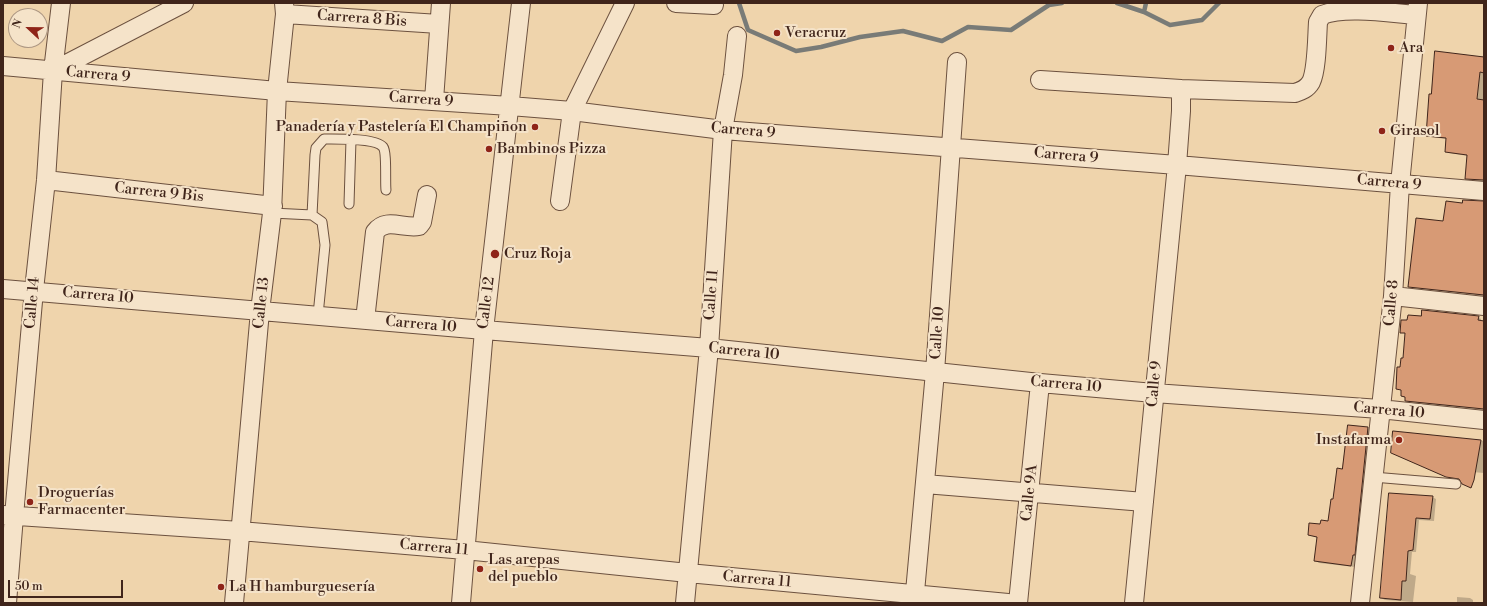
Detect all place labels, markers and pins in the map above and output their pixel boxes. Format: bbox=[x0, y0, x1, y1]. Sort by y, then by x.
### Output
place label: Veracruz bbox=[785, 24, 846, 42]
marker: Veracruz bbox=[772, 28, 782, 38]
place label: Ara bbox=[1399, 39, 1423, 57]
marker: Ara bbox=[1386, 43, 1396, 53]
place label: Panadería y Pastelería El Champiñon bbox=[276, 118, 527, 136]
marker: Panadería y Pastelería El Champiñon bbox=[530, 122, 540, 132]
place label: Girasol bbox=[1390, 122, 1439, 140]
marker: Girasol bbox=[1377, 126, 1387, 136]
place label: Bambinos Pizza bbox=[497, 140, 606, 158]
marker: Bambinos Pizza bbox=[484, 144, 494, 154]
place label: Cruz Roja bbox=[504, 245, 571, 263]
marker: Cruz Roja bbox=[489, 248, 501, 260]
place label: Instafarma bbox=[1316, 431, 1391, 449]
marker: Instafarma bbox=[1394, 435, 1404, 445]
place label: Droguerías Farmacenter bbox=[38, 484, 125, 519]
marker: Droguerías Farmacenter bbox=[25, 497, 35, 507]
place label: Las arepas del pueblo bbox=[488, 551, 560, 586]
marker: Las arepas del pueblo bbox=[475, 564, 485, 574]
place label: La H hamburguesería bbox=[229, 578, 375, 596]
marker: La H hamburguesería bbox=[216, 582, 226, 592]

